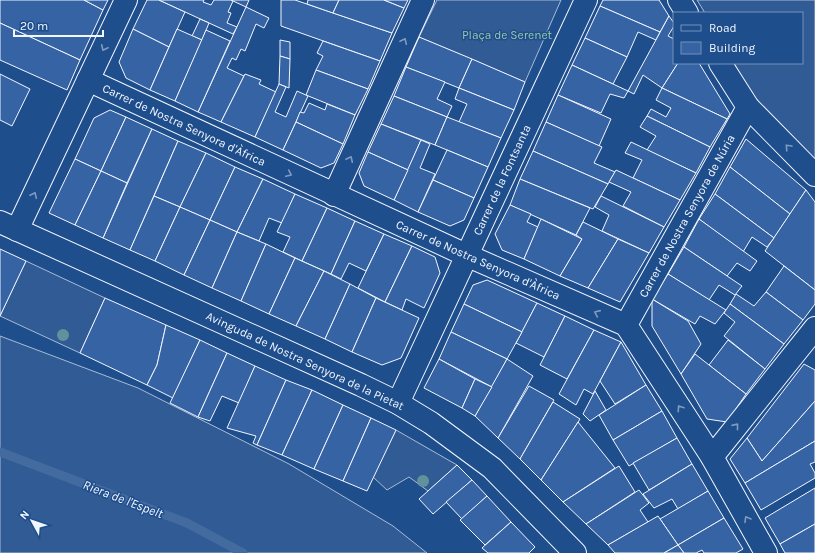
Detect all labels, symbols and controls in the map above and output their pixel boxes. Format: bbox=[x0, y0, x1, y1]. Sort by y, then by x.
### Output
scale bar bbox=[14, 12, 103, 38]
legend bbox=[673, 12, 803, 64]
text: 20 m bbox=[20, 19, 48, 33]
text: Road bbox=[709, 21, 737, 35]
park label: Plaça de Serenet bbox=[462, 28, 553, 42]
one-way arrow bbox=[399, 37, 407, 45]
text: Building bbox=[709, 41, 756, 55]
one-way arrow bbox=[101, 44, 109, 51]
street label: Carrer de Nostra Senyora d'Àfrica bbox=[100, 80, 268, 169]
street label: Carrer de la Fontsanta bbox=[470, 122, 534, 238]
street label: Carrer de Nostra Senyora de Núria bbox=[636, 132, 738, 300]
one-way arrow bbox=[785, 144, 793, 152]
one-way arrow bbox=[345, 156, 353, 163]
one-way arrow bbox=[284, 169, 292, 177]
one-way arrow bbox=[29, 192, 37, 199]
street label: Carrer de Nostra Senyora d'Àfrica bbox=[394, 216, 563, 303]
street label: Avinguda de Nostra Senyora de la Pietat bbox=[204, 309, 407, 413]
one-way arrow bbox=[594, 310, 601, 318]
one-way arrow bbox=[677, 405, 685, 412]
one-way arrow bbox=[731, 424, 738, 431]
water label: Riera de l'Espelt bbox=[81, 477, 166, 521]
north arrow bbox=[12, 501, 52, 541]
text: N bbox=[17, 508, 32, 522]
one-way arrow bbox=[744, 516, 751, 523]

